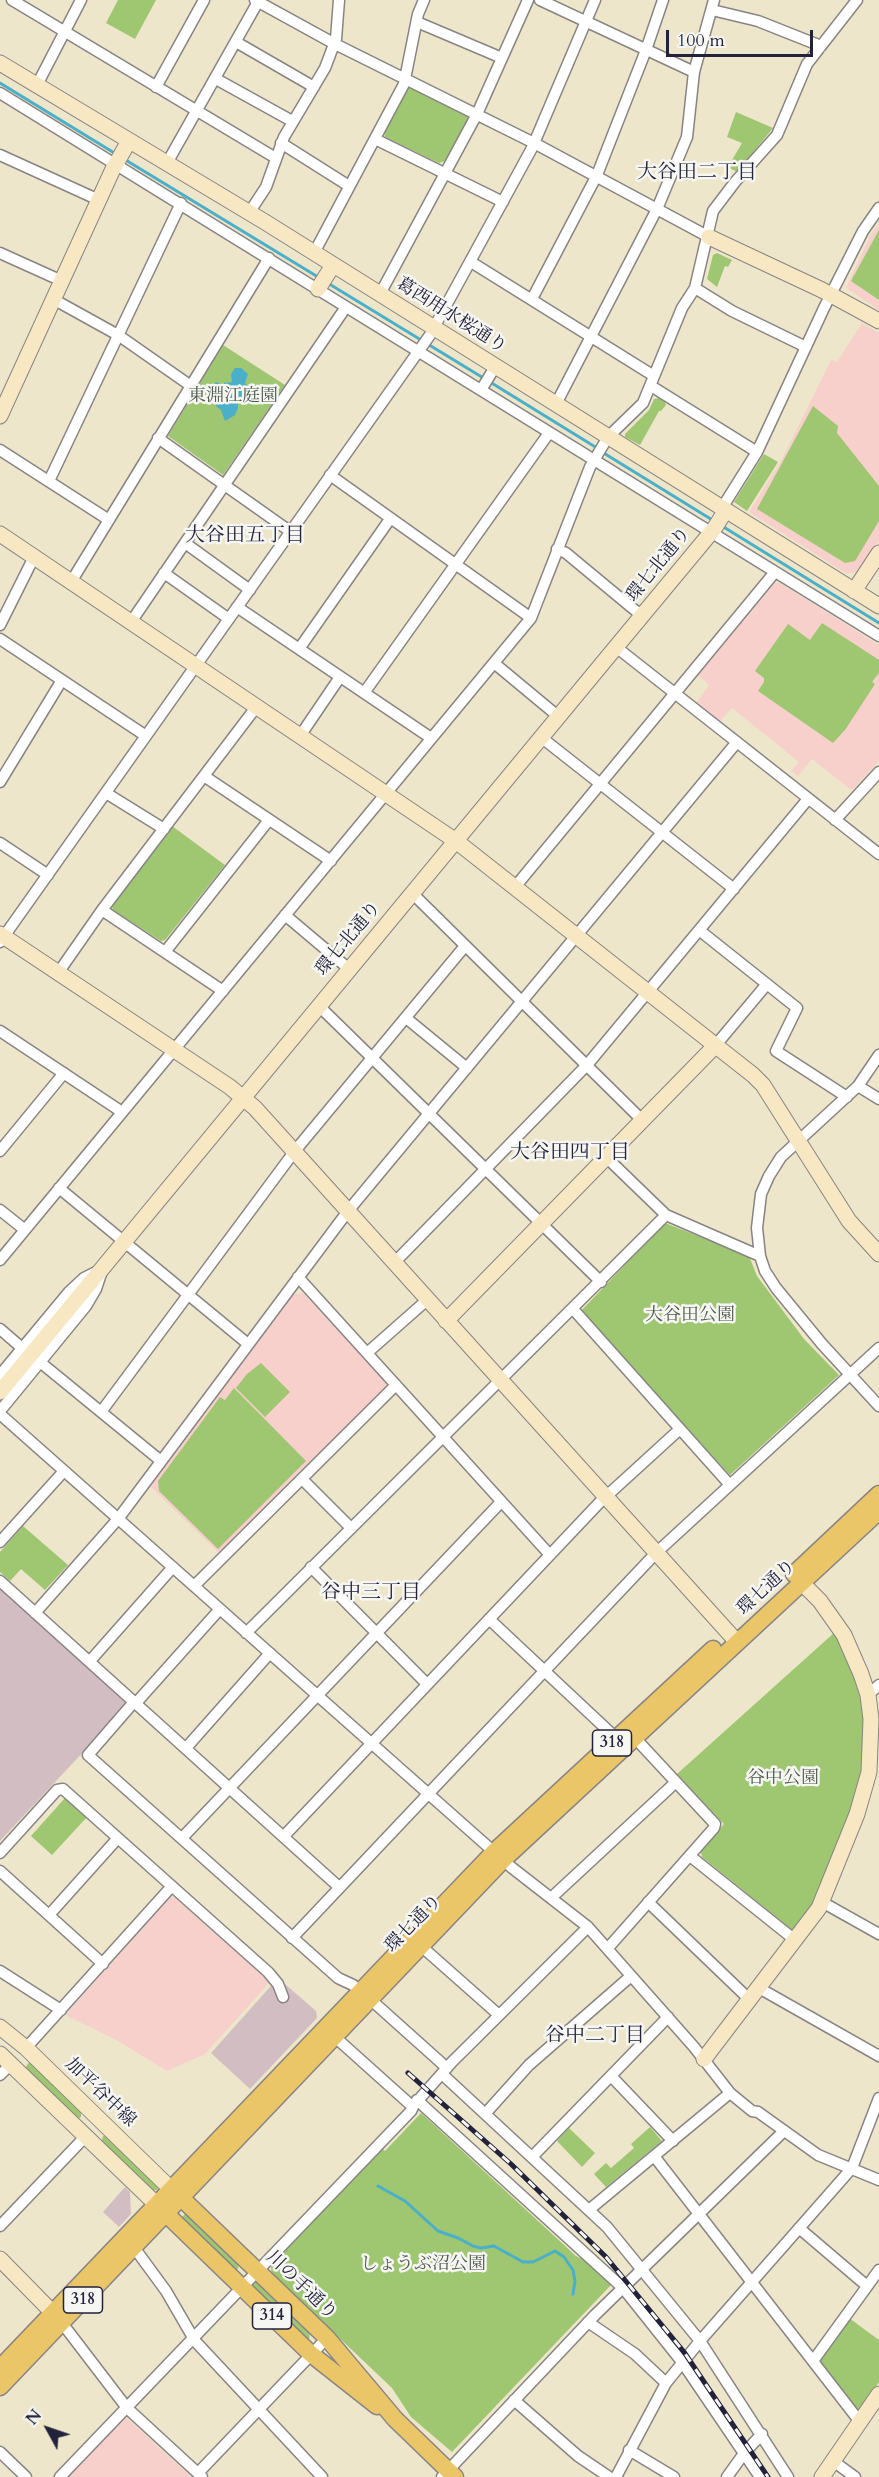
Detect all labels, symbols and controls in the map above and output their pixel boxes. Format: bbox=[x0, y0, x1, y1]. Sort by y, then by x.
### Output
scale bar bbox=[669, 18, 816, 56]
text: 100 m bbox=[677, 28, 725, 53]
district label: 大谷田二丁目 bbox=[637, 161, 757, 185]
street label: 葛西用水桜通り bbox=[392, 273, 510, 359]
park label: 東淵江庭園 bbox=[188, 386, 278, 408]
street label: 環七北通り bbox=[622, 523, 696, 607]
district label: 大谷田五丁目 bbox=[185, 524, 305, 548]
street label: 環七北通り bbox=[312, 898, 386, 980]
district label: 大谷田四丁目 bbox=[510, 1141, 630, 1165]
park label: 大谷田公園 bbox=[645, 1305, 735, 1327]
street label: 環七通り bbox=[733, 1556, 801, 1620]
district label: 谷中三丁目 bbox=[321, 1581, 421, 1605]
road number: 318 bbox=[592, 1730, 632, 1756]
park label: 谷中公園 bbox=[747, 1768, 819, 1790]
street label: 環七通り bbox=[381, 1891, 447, 1957]
district label: 谷中二丁目 bbox=[545, 2024, 645, 2048]
street label: 加平谷中線 bbox=[60, 2054, 140, 2132]
street label: 川の手通り bbox=[261, 2247, 341, 2325]
park label: しょうぶ沼公園 bbox=[360, 2254, 486, 2276]
road number: 318 bbox=[64, 2287, 103, 2313]
road number: 314 bbox=[252, 2303, 292, 2329]
north arrow bbox=[18, 2399, 78, 2459]
text: N bbox=[21, 2405, 47, 2430]

